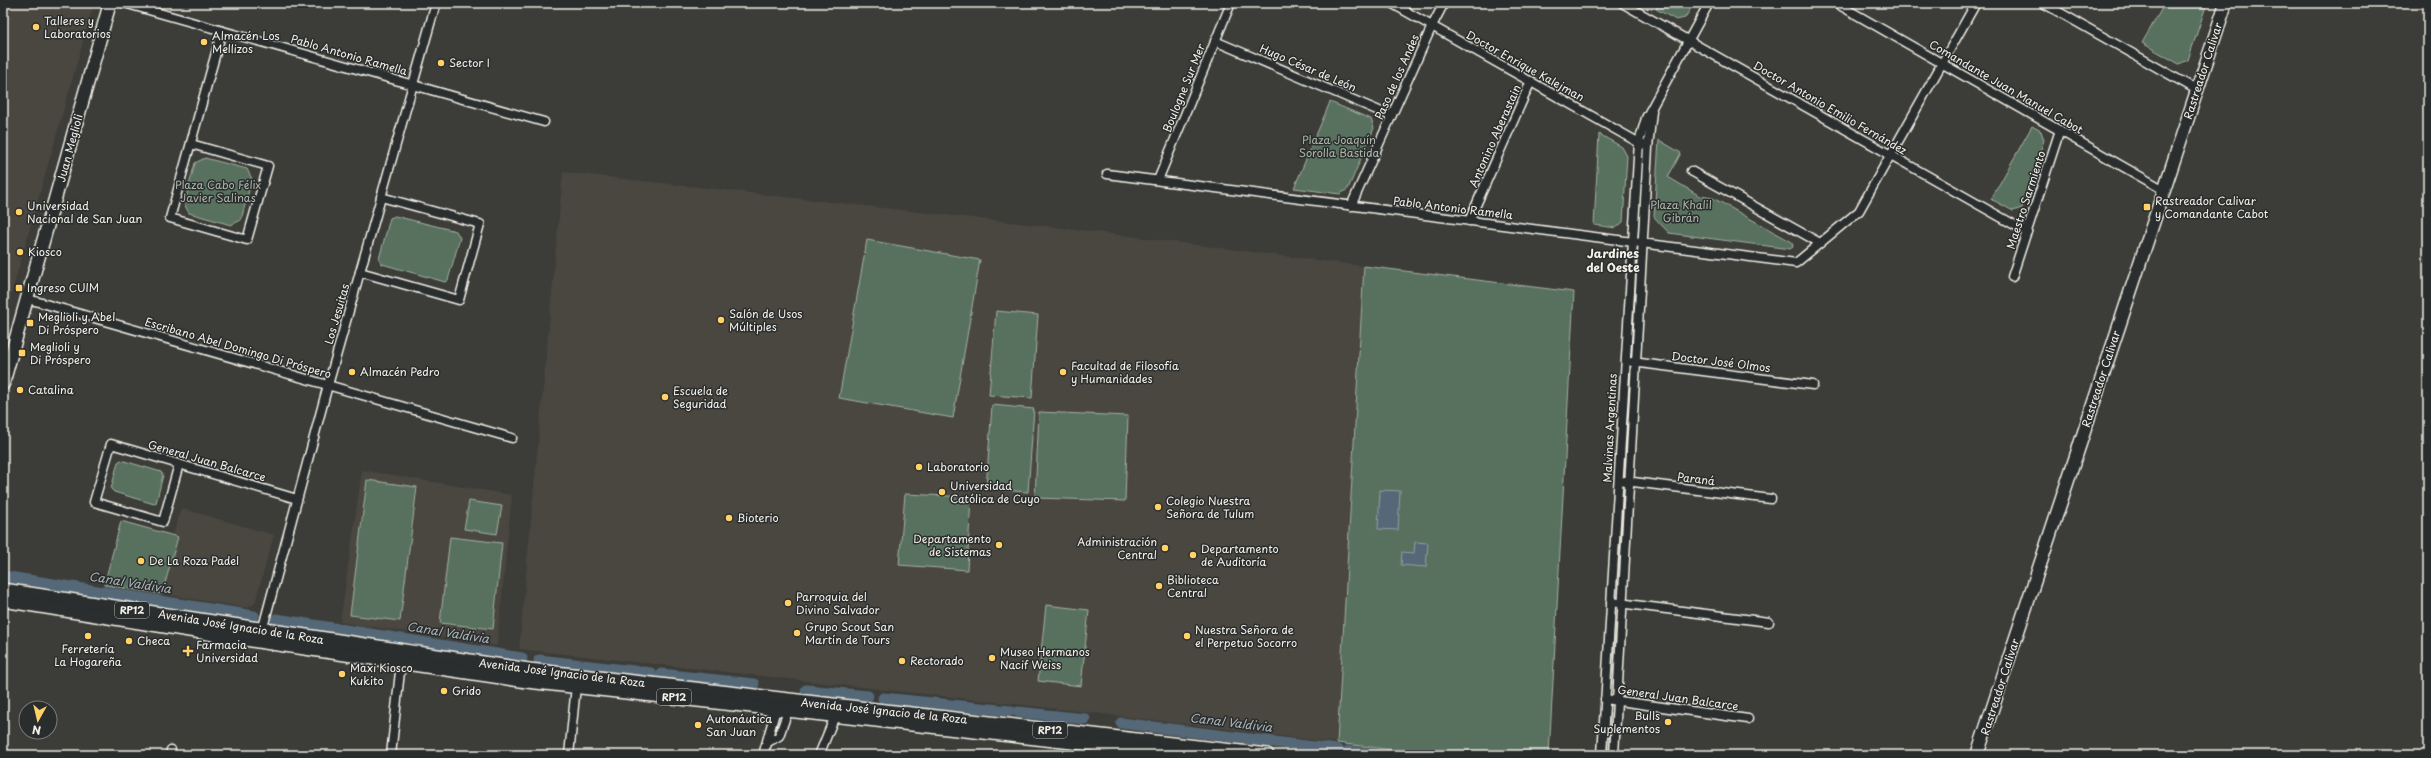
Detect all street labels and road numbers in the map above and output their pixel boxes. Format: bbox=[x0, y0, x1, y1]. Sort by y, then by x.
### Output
street label: Rastreador Calivar bbox=[2179, 20, 2226, 121]
street label: Doctor Enrique Kalejman bbox=[1463, 26, 1588, 105]
street label: Pablo Antonio Ramella bbox=[289, 30, 410, 79]
street label: Paso de los Andes bbox=[1370, 31, 1423, 122]
street label: Comandante Juan Manuel Cabot bbox=[1926, 35, 2087, 138]
street label: Hugo César de León bbox=[1257, 39, 1359, 96]
street label: Boulogne Sur Mer bbox=[1158, 40, 1209, 135]
street label: Doctor Antonio Emilio Fernández bbox=[1750, 57, 1910, 159]
street label: Antonino Aberastain bbox=[1464, 82, 1525, 190]
street label: Juan Meglioli bbox=[52, 112, 87, 184]
street label: Maestro Sarmiento bbox=[2002, 148, 2049, 251]
street label: Pablo Antonio Ramella bbox=[1392, 192, 1514, 223]
street label: Los Jesuitas bbox=[320, 282, 353, 346]
street label: Escribano Abel Domingo Di Próspero bbox=[143, 313, 333, 382]
street label: Rastreador Calivar bbox=[2077, 328, 2124, 429]
street label: Doctor José Olmos bbox=[1671, 347, 1772, 376]
street label: Malvinas Argentinas bbox=[1598, 373, 1621, 483]
street label: General Juan Balcarce bbox=[146, 436, 268, 486]
street label: Paraná bbox=[1676, 468, 1716, 489]
road number: RP12 bbox=[115, 602, 149, 618]
street label: Avenida José Ignacio de la Roza bbox=[157, 605, 325, 648]
street label: Rastreador Calivar bbox=[1976, 636, 2023, 737]
street label: Avenida José Ignacio de la Roza bbox=[478, 654, 646, 691]
street label: General Juan Balcarce bbox=[1617, 681, 1740, 714]
road number: RP12 bbox=[657, 689, 691, 705]
street label: Avenida José Ignacio de la Roza bbox=[800, 693, 968, 728]
road number: RP12 bbox=[1033, 722, 1067, 738]

